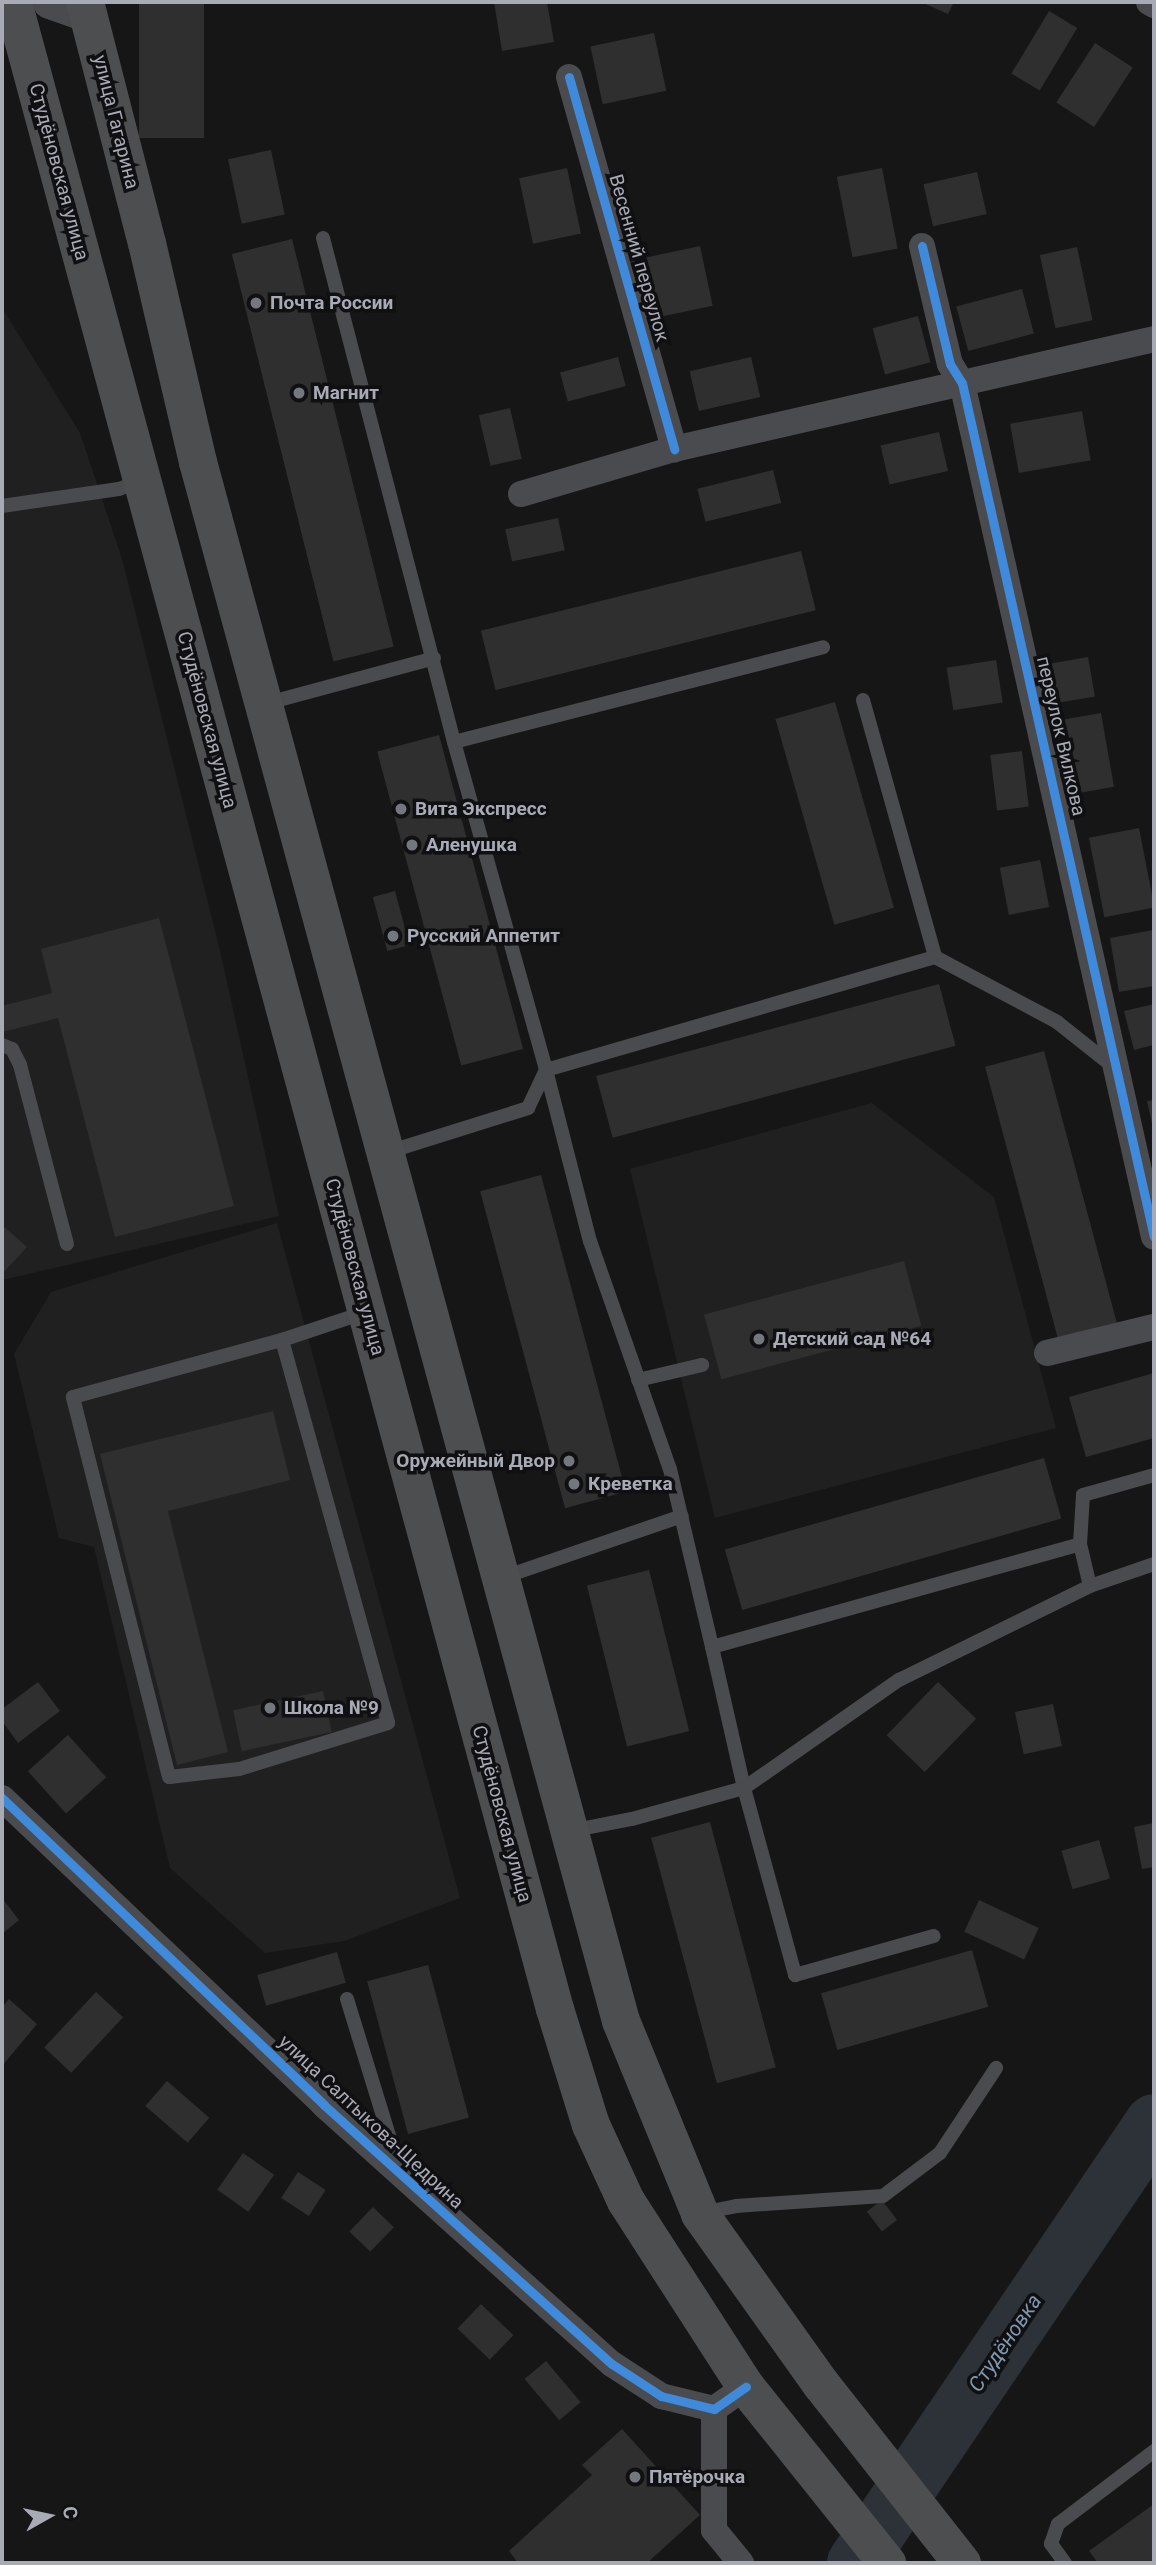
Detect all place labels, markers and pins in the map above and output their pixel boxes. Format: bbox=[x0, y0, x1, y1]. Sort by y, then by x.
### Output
place label: Почта России bbox=[270, 292, 393, 314]
marker: Почта России bbox=[248, 295, 264, 311]
place label: Магнит bbox=[313, 382, 379, 404]
marker: Магнит bbox=[291, 385, 307, 401]
place label: Вита Экспресс bbox=[415, 798, 547, 820]
marker: Вита Экспресс bbox=[393, 801, 409, 817]
place label: Аленушка bbox=[426, 834, 517, 856]
marker: Аленушка bbox=[404, 837, 420, 853]
place label: Русский Аппетит bbox=[407, 925, 560, 947]
marker: Русский Аппетит bbox=[385, 928, 401, 944]
place label: Детский сад №64 bbox=[773, 1328, 931, 1350]
marker: Детский сад №64 bbox=[751, 1331, 767, 1347]
place label: Оружейный Двор bbox=[396, 1450, 555, 1472]
marker: Оружейный Двор bbox=[561, 1453, 577, 1469]
place label: Креветка bbox=[588, 1473, 673, 1495]
marker: Креветка bbox=[566, 1476, 582, 1492]
place label: Школа №9 bbox=[284, 1697, 379, 1719]
marker: Школа №9 bbox=[262, 1700, 278, 1716]
place label: Пятёрочка bbox=[649, 2466, 745, 2488]
marker: Пятёрочка bbox=[627, 2469, 643, 2485]

